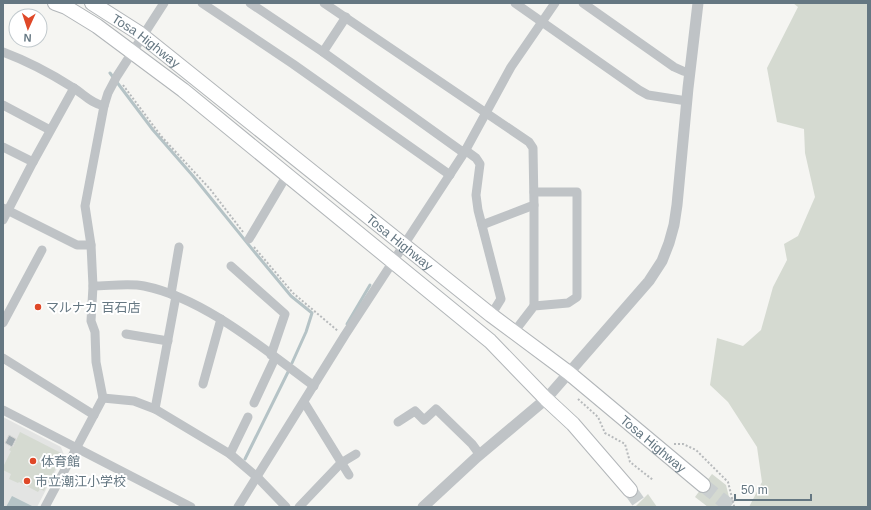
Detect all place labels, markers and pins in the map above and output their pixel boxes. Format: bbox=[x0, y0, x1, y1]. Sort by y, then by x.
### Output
place label: マルナカ 百石店 bbox=[46, 300, 141, 315]
marker: マルナカ 百石店 bbox=[33, 302, 43, 312]
place label: 体育館 bbox=[41, 454, 80, 469]
marker: 体育館 bbox=[28, 456, 38, 466]
place label: 市立潮江小学校 bbox=[35, 474, 126, 489]
marker: 市立潮江小学校 bbox=[22, 476, 32, 486]

